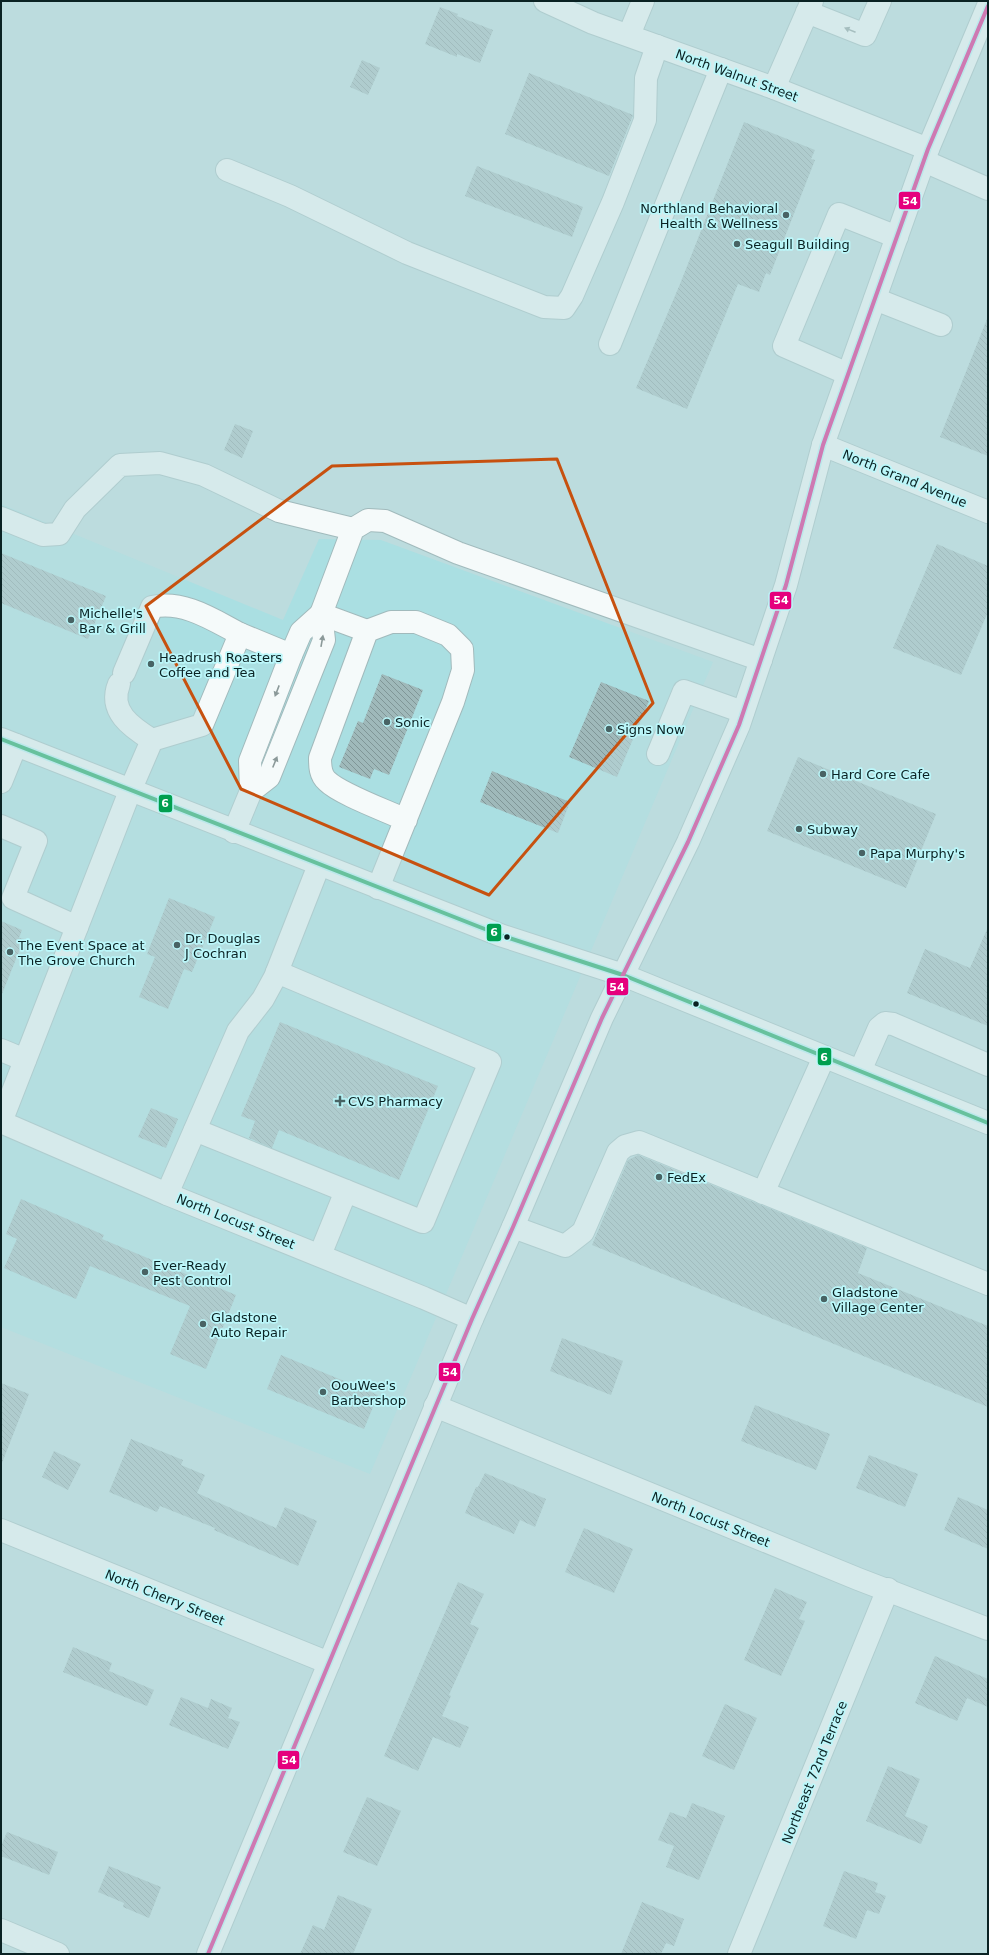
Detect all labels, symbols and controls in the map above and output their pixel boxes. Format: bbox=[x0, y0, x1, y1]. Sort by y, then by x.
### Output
one-way arrow bbox=[844, 26, 856, 32]
street label: North Walnut Street bbox=[674, 46, 800, 105]
line badge: 54 bbox=[898, 191, 921, 210]
text: 54 bbox=[902, 195, 918, 208]
place label: Northland Behavioral Health & Wellness bbox=[640, 201, 778, 231]
marker: Northland Behavioral Health & Wellness bbox=[781, 210, 791, 220]
place label: Seagull Building bbox=[745, 237, 850, 252]
marker: Seagull Building bbox=[732, 239, 742, 249]
street label: North Grand Avenue bbox=[840, 447, 969, 510]
line badge: 54 bbox=[769, 591, 792, 610]
text: 54 bbox=[773, 594, 789, 607]
place label: Michelle's Bar & Grill bbox=[79, 606, 146, 636]
marker: Michelle's Bar & Grill bbox=[66, 615, 76, 625]
one-way arrow bbox=[319, 634, 325, 647]
place label: Headrush Roasters Coffee and Tea bbox=[159, 650, 282, 680]
marker: Headrush Roasters Coffee and Tea bbox=[146, 659, 156, 669]
one-way arrow bbox=[273, 686, 279, 698]
place label: Sonic bbox=[395, 715, 430, 730]
marker: Sonic bbox=[382, 717, 392, 727]
place label: Signs Now bbox=[617, 722, 685, 737]
marker: Signs Now bbox=[604, 724, 614, 734]
one-way arrow bbox=[273, 755, 279, 767]
place label: Hard Core Cafe bbox=[831, 767, 930, 782]
marker: Hard Core Cafe bbox=[818, 769, 828, 779]
line badge: 6 bbox=[158, 794, 173, 813]
text: 6 bbox=[161, 797, 169, 810]
place label: Subway bbox=[807, 822, 858, 837]
marker: Subway bbox=[794, 824, 804, 834]
place label: Papa Murphy's bbox=[870, 846, 965, 861]
marker: Papa Murphy's bbox=[857, 848, 867, 858]
line badge: 6 bbox=[486, 923, 502, 942]
text: 6 bbox=[490, 926, 498, 939]
place label: Dr. Douglas J Cochran bbox=[184, 931, 260, 961]
unlabelled marker bbox=[502, 932, 512, 942]
place label: The Event Space at The Grove Church bbox=[17, 938, 145, 968]
marker: Dr. Douglas J Cochran bbox=[172, 940, 182, 950]
marker: The Event Space at The Grove Church bbox=[5, 947, 15, 957]
line badge: 54 bbox=[606, 977, 629, 996]
text: 54 bbox=[609, 981, 625, 994]
unlabelled marker bbox=[691, 999, 701, 1009]
line badge: 6 bbox=[817, 1047, 832, 1066]
text: 6 bbox=[820, 1051, 828, 1064]
place label: CVS Pharmacy bbox=[348, 1094, 443, 1109]
marker: CVS Pharmacy bbox=[335, 1096, 345, 1106]
place label: FedEx bbox=[667, 1170, 706, 1185]
marker: FedEx bbox=[654, 1172, 664, 1182]
street label: North Locust Street bbox=[174, 1191, 297, 1252]
place label: Ever-Ready Pest Control bbox=[153, 1258, 231, 1288]
marker: Ever-Ready Pest Control bbox=[140, 1267, 150, 1277]
place label: Gladstone Village Center bbox=[832, 1285, 924, 1315]
marker: Gladstone Village Center bbox=[819, 1294, 829, 1304]
place label: Gladstone Auto Repair bbox=[211, 1310, 288, 1340]
marker: Gladstone Auto Repair bbox=[198, 1319, 208, 1329]
line badge: 54 bbox=[438, 1362, 461, 1382]
text: 54 bbox=[442, 1366, 458, 1379]
place label: OouWee's Barbershop bbox=[331, 1378, 406, 1408]
marker: OouWee's Barbershop bbox=[318, 1387, 328, 1397]
street label: North Locust Street bbox=[649, 1489, 772, 1550]
street label: North Cherry Street bbox=[103, 1567, 227, 1628]
street label: Northeast 72nd Terrace bbox=[779, 1699, 850, 1846]
line badge: 54 bbox=[277, 1750, 300, 1770]
text: 54 bbox=[281, 1754, 297, 1767]

